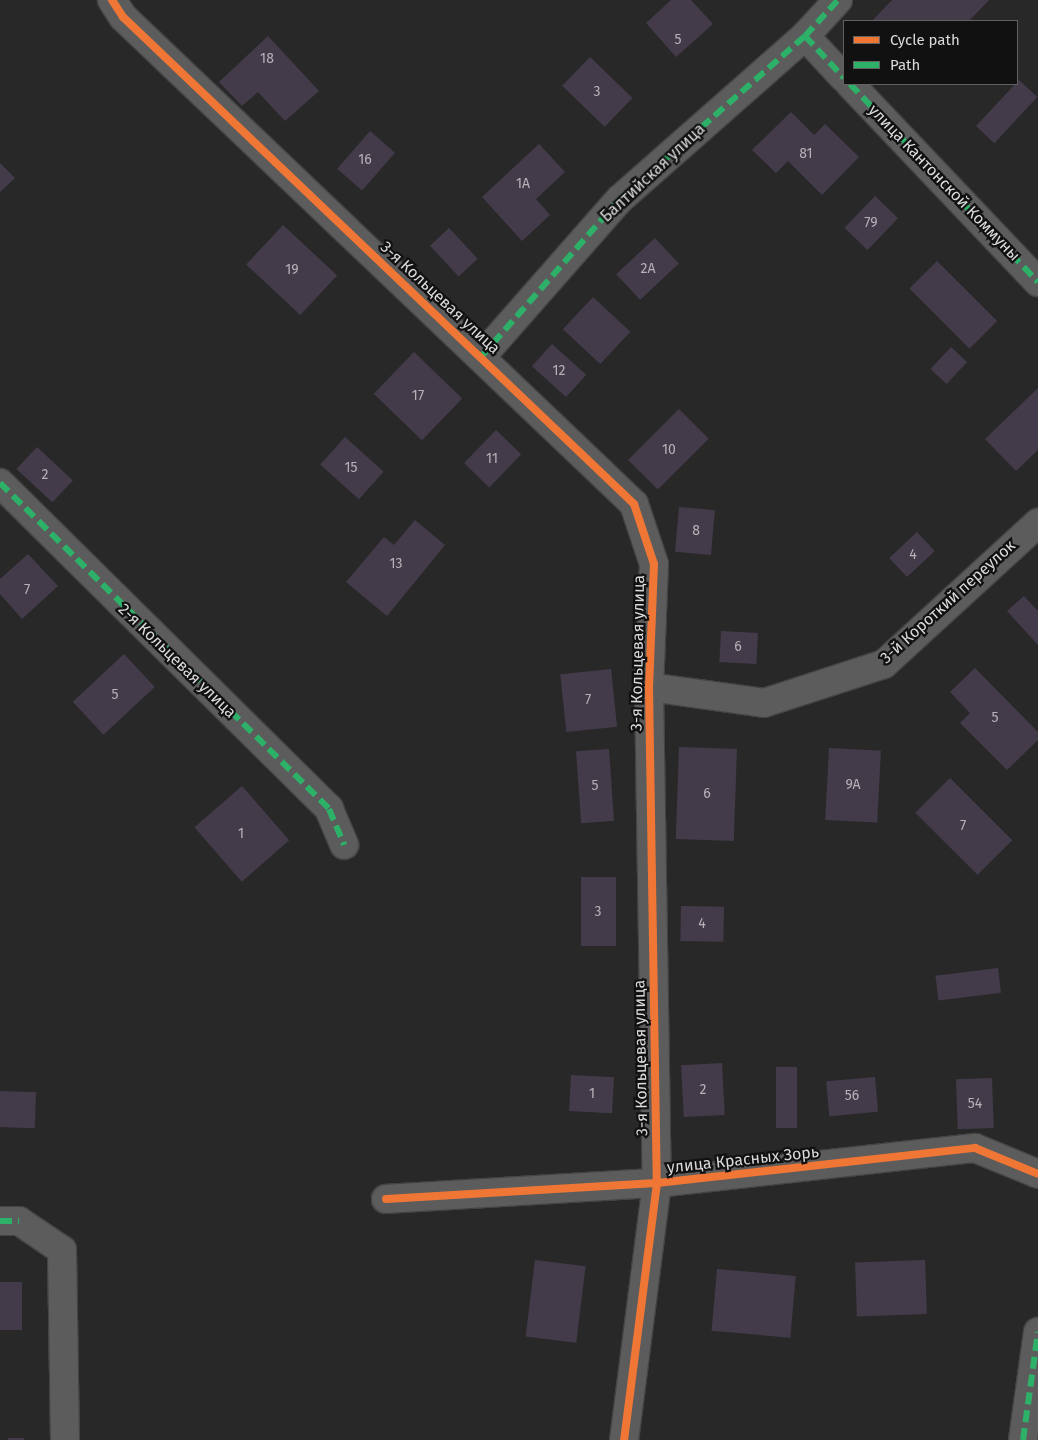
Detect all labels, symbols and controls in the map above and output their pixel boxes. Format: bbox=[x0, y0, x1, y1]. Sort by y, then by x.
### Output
legend bbox=[843, 20, 1018, 85]
text: Cycle path bbox=[890, 31, 960, 49]
house number: 5 bbox=[674, 32, 682, 48]
house number: 18 bbox=[260, 51, 274, 67]
text: Path bbox=[890, 56, 920, 74]
house number: 3 bbox=[594, 84, 600, 100]
street label: улица Кантонской Коммуны bbox=[864, 101, 1024, 265]
street label: Балтийская улица bbox=[597, 120, 709, 226]
house number: 81 bbox=[799, 146, 813, 162]
house number: 16 bbox=[358, 152, 372, 168]
house number: 1А bbox=[516, 176, 530, 192]
house number: 79 bbox=[864, 215, 878, 231]
street label: 3-я Кольцевая улица bbox=[376, 238, 504, 358]
house number: 2А bbox=[641, 261, 655, 277]
house number: 19 bbox=[285, 262, 299, 278]
house number: 12 bbox=[553, 363, 565, 379]
house number: 17 bbox=[412, 388, 424, 404]
house number: 10 bbox=[662, 442, 676, 458]
house number: 11 bbox=[486, 451, 498, 467]
house number: 15 bbox=[344, 460, 358, 476]
house number: 2 bbox=[42, 467, 48, 483]
house number: 8 bbox=[692, 523, 700, 539]
street label: 3-й Короткий переулок bbox=[877, 536, 1019, 668]
house number: 4 bbox=[909, 547, 917, 563]
house number: 13 bbox=[389, 556, 403, 572]
street label: 3-я Кольцевая улица bbox=[627, 575, 649, 731]
house number: 7 bbox=[24, 582, 30, 598]
street label: 2-я Кольцевая улица bbox=[114, 600, 240, 722]
house number: 6 bbox=[734, 639, 742, 655]
house number: 5 bbox=[111, 687, 119, 703]
house number: 7 bbox=[585, 692, 591, 708]
house number: 5 bbox=[991, 710, 999, 726]
house number: 9А bbox=[845, 777, 861, 793]
house number: 5 bbox=[591, 778, 599, 794]
house number: 6 bbox=[703, 786, 711, 802]
house number: 7 bbox=[960, 818, 966, 834]
house number: 1 bbox=[238, 826, 244, 842]
house number: 3 bbox=[595, 904, 601, 920]
house number: 4 bbox=[698, 916, 706, 932]
street label: 3-я Кольцевая улица bbox=[630, 980, 652, 1136]
house number: 2 bbox=[700, 1082, 706, 1098]
house number: 1 bbox=[589, 1086, 595, 1102]
house number: 56 bbox=[845, 1088, 859, 1104]
house number: 54 bbox=[968, 1096, 982, 1112]
street label: улица Красных Зорь bbox=[666, 1142, 820, 1178]

